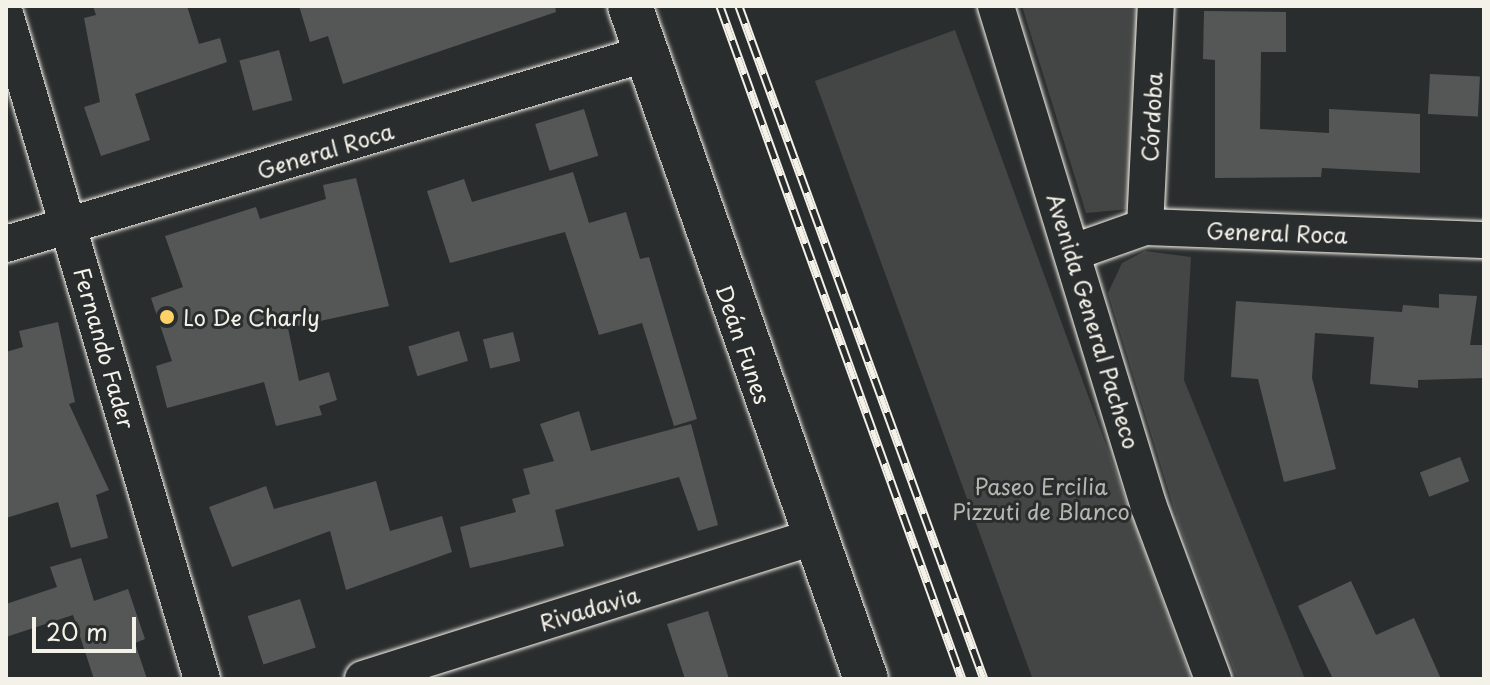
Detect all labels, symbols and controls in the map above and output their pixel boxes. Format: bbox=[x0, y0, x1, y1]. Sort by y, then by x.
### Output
street label: Córdoba bbox=[1135, 72, 1167, 162]
street label: General Roca bbox=[253, 117, 397, 183]
street label: Avenida General Pacheco bbox=[1042, 190, 1146, 452]
street label: General Roca bbox=[1205, 216, 1349, 248]
street label: Fernando Fader bbox=[69, 264, 141, 432]
street label: Deán Funes bbox=[711, 280, 777, 408]
place label: Lo De Charly bbox=[183, 304, 322, 330]
marker: Lo De Charly bbox=[158, 308, 176, 326]
park label: Paseo Ercilia Pizzuti de Blanco bbox=[951, 472, 1131, 524]
street label: Rivadavia bbox=[536, 580, 642, 636]
scale bar bbox=[36, 601, 140, 651]
text: 20 m bbox=[46, 613, 108, 649]

